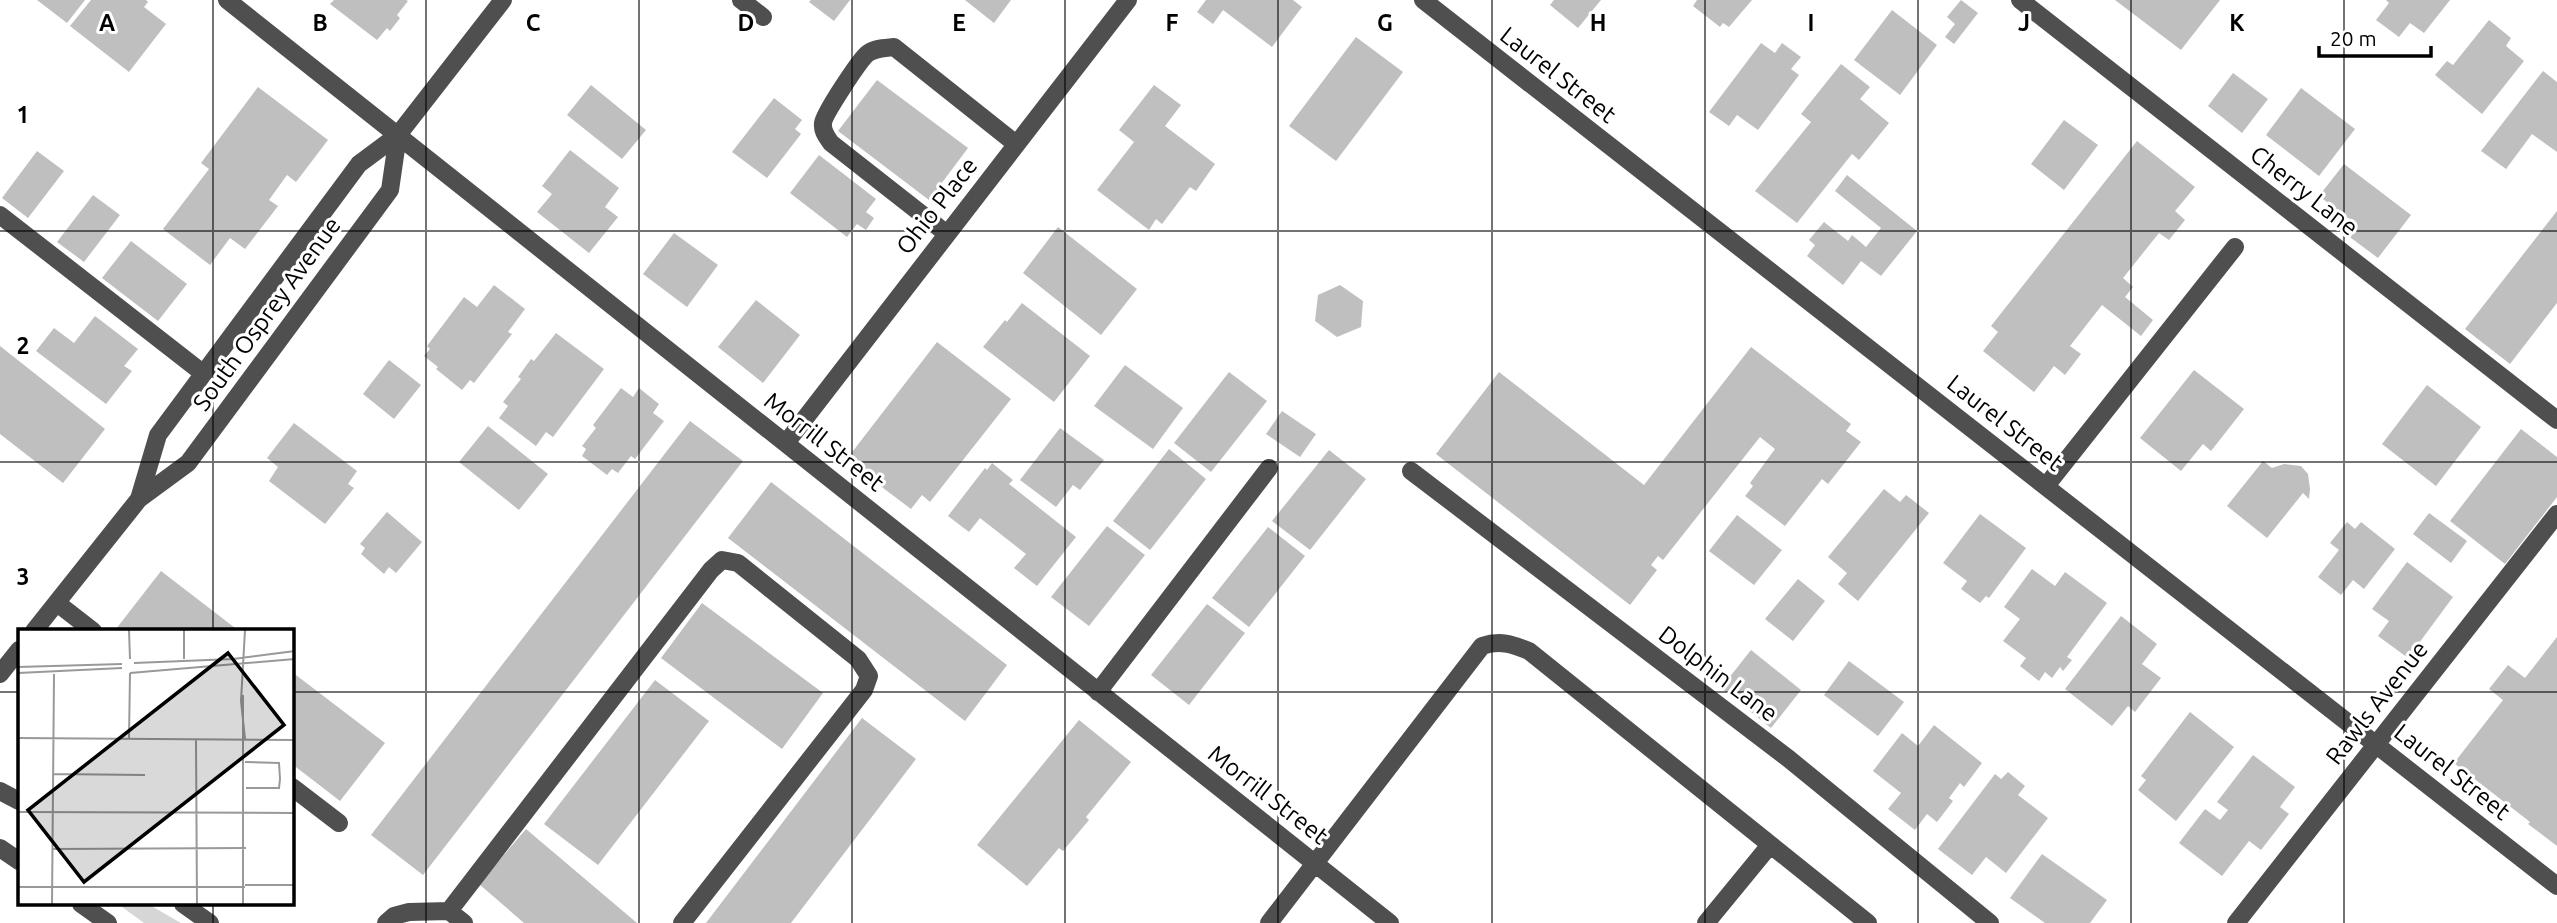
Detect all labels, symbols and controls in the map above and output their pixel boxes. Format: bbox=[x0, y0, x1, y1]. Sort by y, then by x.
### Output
text: A bbox=[99, 10, 115, 35]
text: B bbox=[312, 10, 328, 35]
text: C bbox=[526, 10, 541, 35]
text: D bbox=[738, 10, 754, 35]
text: E bbox=[952, 10, 966, 35]
text: F bbox=[1166, 10, 1179, 35]
text: G bbox=[1377, 10, 1393, 35]
text: H bbox=[1590, 10, 1606, 35]
text: I bbox=[1808, 10, 1814, 35]
text: J bbox=[2018, 10, 2030, 35]
text: K bbox=[2229, 10, 2245, 35]
scale bar bbox=[2319, 14, 2431, 58]
street label: Laurel Street bbox=[1495, 21, 1622, 128]
text: 20 m bbox=[2330, 26, 2377, 50]
text: 1 bbox=[17, 102, 29, 127]
street label: Cherry Lane bbox=[2245, 140, 2363, 241]
street label: Ohio Place bbox=[891, 152, 983, 259]
street label: South Osprey Avenue bbox=[187, 212, 346, 416]
text: 2 bbox=[17, 333, 29, 358]
street label: Laurel Street bbox=[1942, 369, 2069, 476]
street label: Morrill Street bbox=[759, 387, 890, 497]
text: 3 bbox=[17, 564, 29, 589]
street label: Dolphin Lane bbox=[1654, 620, 1783, 727]
inset map bbox=[18, 629, 294, 906]
street label: Rawls Avenue bbox=[2320, 636, 2433, 770]
street label: Laurel Street bbox=[2389, 718, 2516, 825]
street label: Morrill Street bbox=[1203, 740, 1334, 850]

